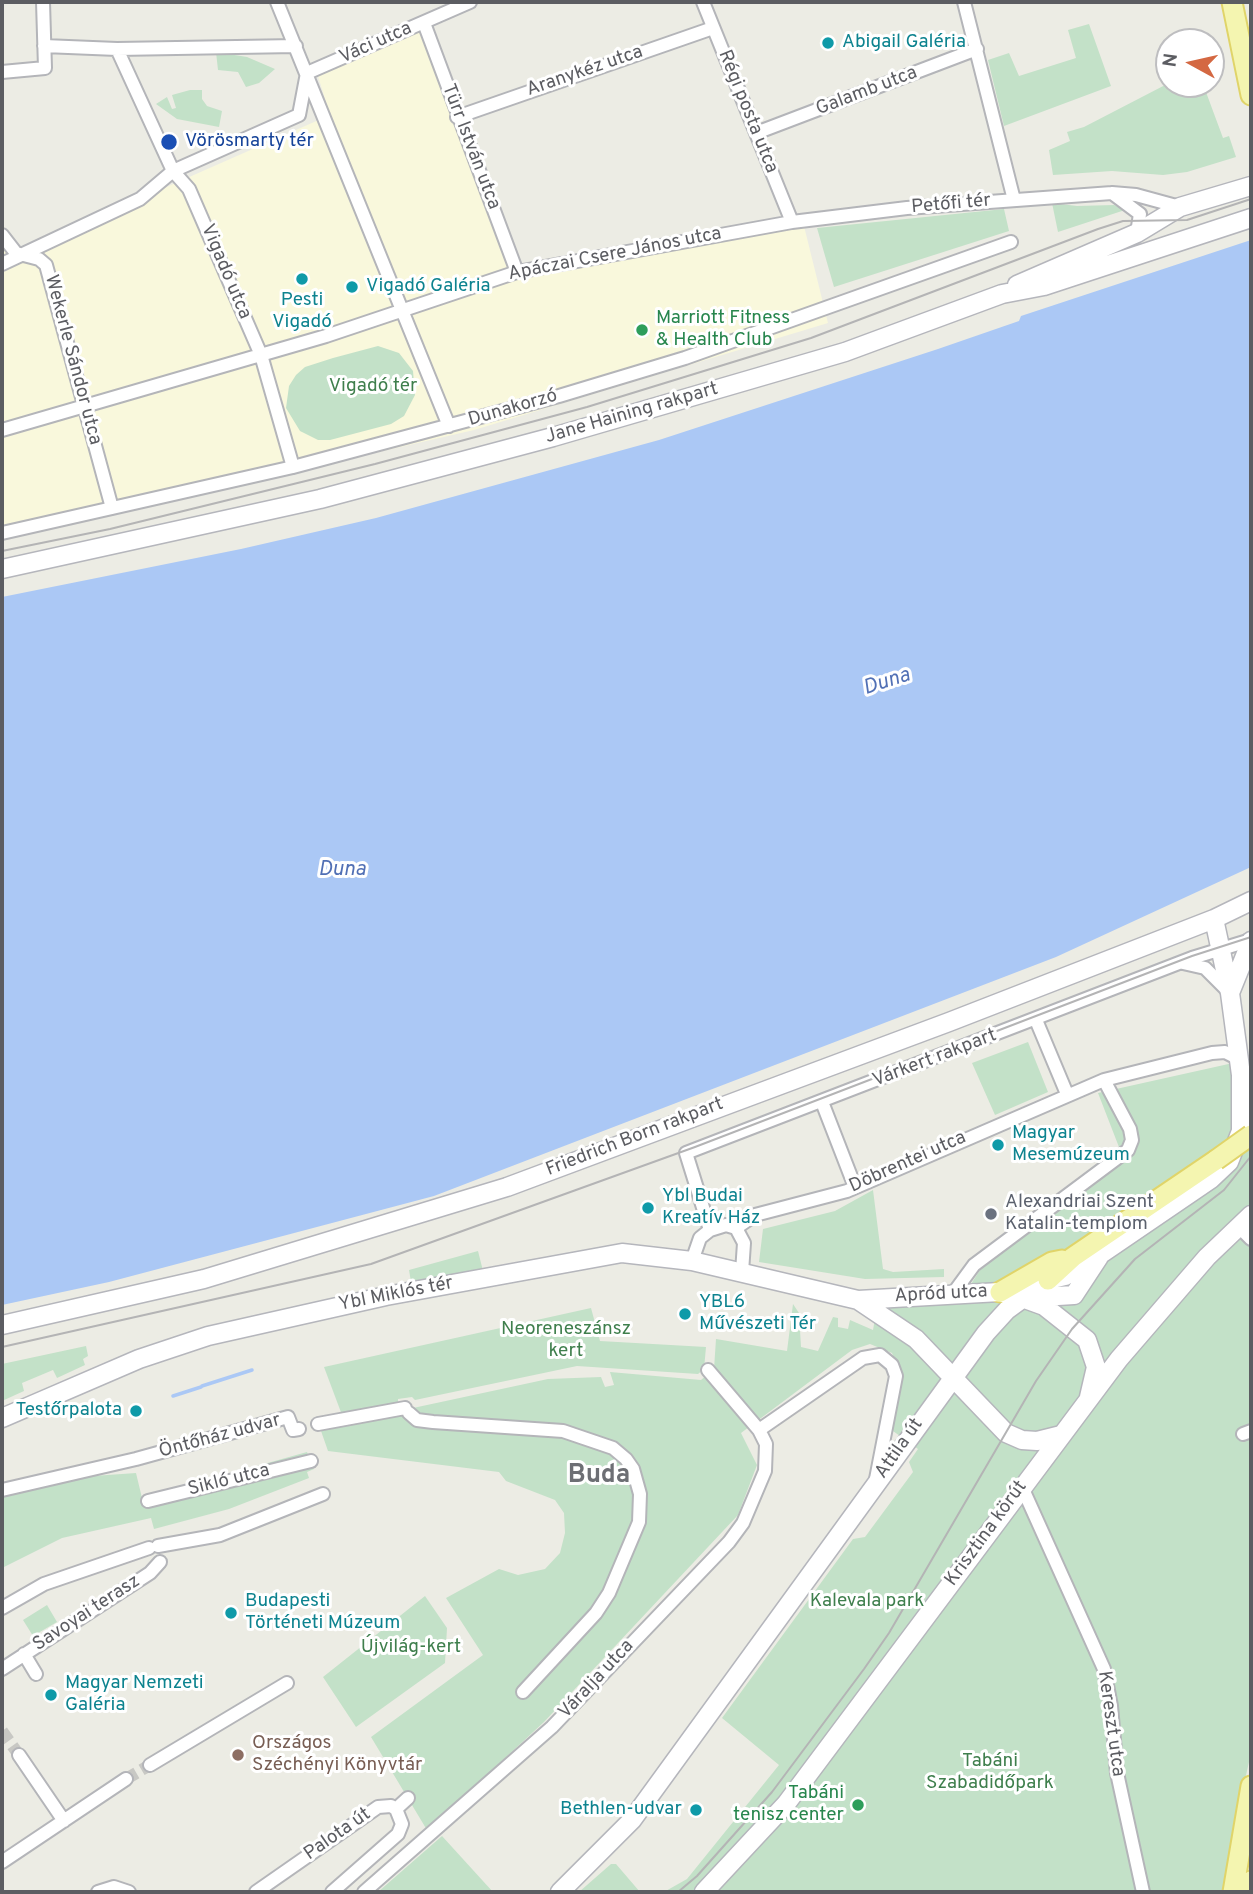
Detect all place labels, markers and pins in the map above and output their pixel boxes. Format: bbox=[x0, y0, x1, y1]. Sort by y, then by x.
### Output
place label: Abigail Galéria bbox=[842, 32, 966, 54]
marker: Abigail Galéria bbox=[820, 35, 836, 51]
place label: Vörösmarty tér bbox=[185, 131, 314, 153]
marker: Vörösmarty tér bbox=[159, 132, 179, 152]
marker: Pesti Vigadó bbox=[294, 271, 310, 287]
place label: Vigadó Galéria bbox=[366, 276, 490, 298]
marker: Vigadó Galéria bbox=[344, 279, 360, 295]
place label: Pesti Vigadó bbox=[272, 290, 332, 334]
place label: Marriott Fitness & Health Club bbox=[656, 308, 790, 352]
marker: Marriott Fitness & Health Club bbox=[634, 322, 650, 338]
place label: Magyar Mesemúzeum bbox=[1012, 1123, 1130, 1167]
marker: Magyar Mesemúzeum bbox=[990, 1137, 1006, 1153]
place label: Ybl Budai Kreatív Ház bbox=[662, 1186, 760, 1230]
place label: Alexandriai Szent Katalin-templom bbox=[1005, 1192, 1154, 1236]
marker: Ybl Budai Kreatív Ház bbox=[640, 1200, 656, 1216]
marker: Alexandriai Szent Katalin-templom bbox=[983, 1206, 999, 1222]
place label: YBL6 Művészeti Tér bbox=[699, 1292, 816, 1336]
marker: YBL6 Művészeti Tér bbox=[677, 1306, 693, 1322]
place label: Testőrpalota bbox=[15, 1400, 122, 1422]
marker: Testőrpalota bbox=[128, 1403, 144, 1419]
place label: Budapesti Történeti Múzeum bbox=[245, 1591, 400, 1635]
marker: Budapesti Történeti Múzeum bbox=[223, 1605, 239, 1621]
place label: Magyar Nemzeti Galéria bbox=[65, 1673, 204, 1717]
marker: Magyar Nemzeti Galéria bbox=[43, 1687, 59, 1703]
place label: Országos Széchényi Könyvtár bbox=[252, 1733, 422, 1777]
marker: Országos Széchényi Könyvtár bbox=[230, 1747, 246, 1763]
place label: Tabáni tenisz center bbox=[733, 1783, 844, 1827]
marker: Tabáni tenisz center bbox=[850, 1797, 866, 1813]
place label: Bethlen-udvar bbox=[560, 1799, 682, 1821]
marker: Bethlen-udvar bbox=[688, 1802, 704, 1818]

